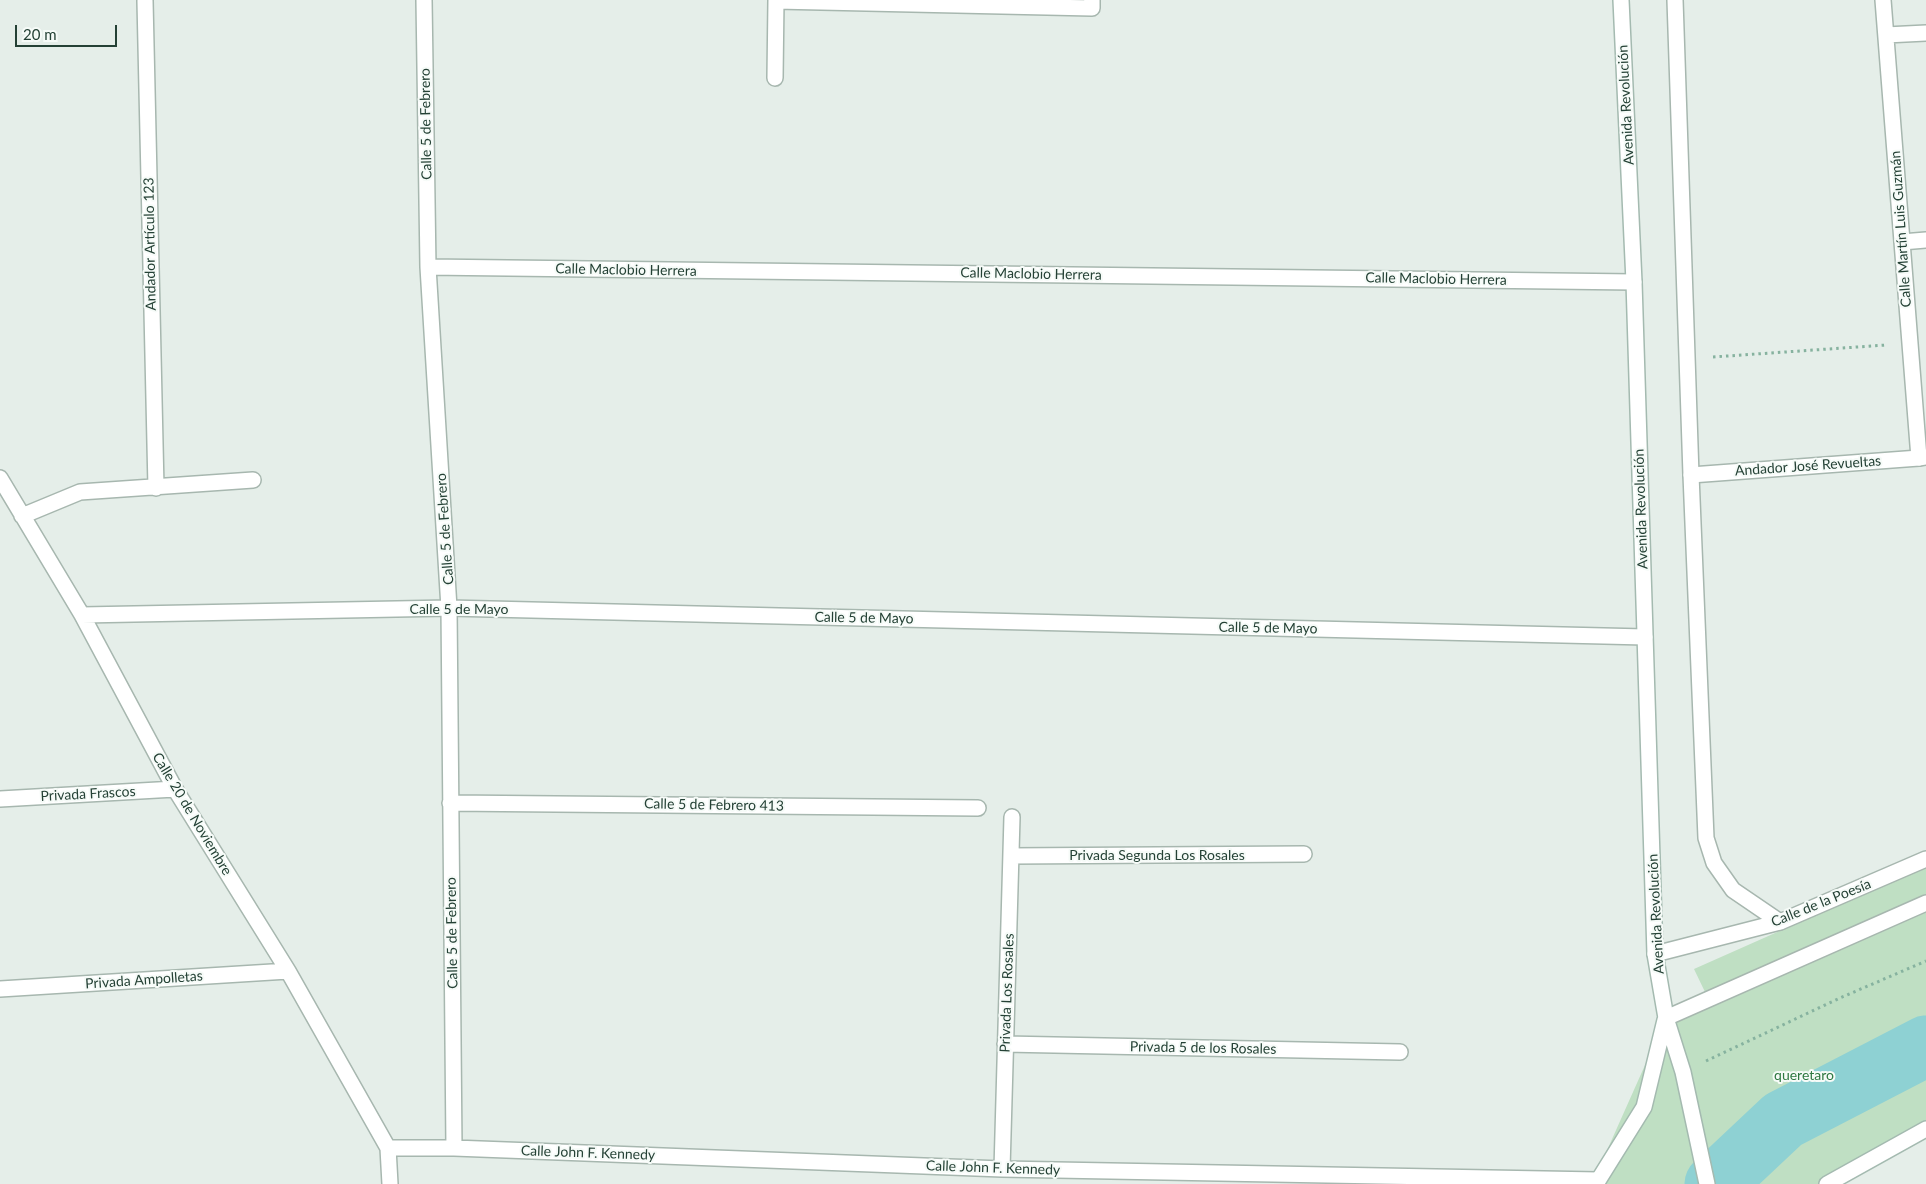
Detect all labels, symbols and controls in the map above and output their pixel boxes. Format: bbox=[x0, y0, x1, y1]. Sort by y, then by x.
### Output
scale bar bbox=[18, 15, 120, 47]
text: 20 m bbox=[23, 25, 57, 43]
street label: Avenida Revolución bbox=[1614, 44, 1638, 166]
street label: Calle 5 de Febrero bbox=[417, 68, 435, 180]
street label: Calle Martín Luis Guzmán bbox=[1887, 150, 1915, 308]
street label: Andador Artículo 123 bbox=[140, 177, 160, 311]
street label: Calle Maclobio Herrera bbox=[555, 260, 697, 280]
street label: Calle Maclobio Herrera bbox=[960, 264, 1102, 284]
street label: Calle Maclobio Herrera bbox=[1365, 269, 1507, 289]
street label: Avenida Revolución bbox=[1631, 449, 1651, 569]
street label: Andador José Revueltas bbox=[1734, 453, 1882, 479]
street label: Calle 5 de Febrero bbox=[433, 473, 457, 585]
street label: Calle 5 de Mayo bbox=[410, 601, 508, 617]
street label: Calle 5 de Mayo bbox=[814, 609, 914, 627]
street label: Calle 5 de Mayo bbox=[1218, 619, 1318, 637]
street label: Calle 20 de Noviembre bbox=[149, 750, 235, 878]
street label: Privada Frascos bbox=[40, 783, 136, 805]
street label: Calle 5 de Febrero 413 bbox=[644, 795, 784, 815]
street label: Privada Segunda Los Rosales bbox=[1069, 847, 1245, 863]
street label: Avenida Revolución bbox=[1644, 853, 1668, 975]
street label: Calle de la Poesía bbox=[1769, 875, 1873, 931]
street label: Calle 5 de Febrero bbox=[443, 877, 461, 989]
street label: Privada Los Rosales bbox=[997, 933, 1017, 1053]
street label: Privada Ampolletas bbox=[85, 968, 203, 992]
street label: Privada 5 de los Rosales bbox=[1130, 1038, 1276, 1058]
park label: queretaro bbox=[1774, 1067, 1834, 1083]
street label: Calle John F. Kennedy bbox=[521, 1142, 655, 1164]
street label: Calle John F. Kennedy bbox=[926, 1157, 1060, 1179]

